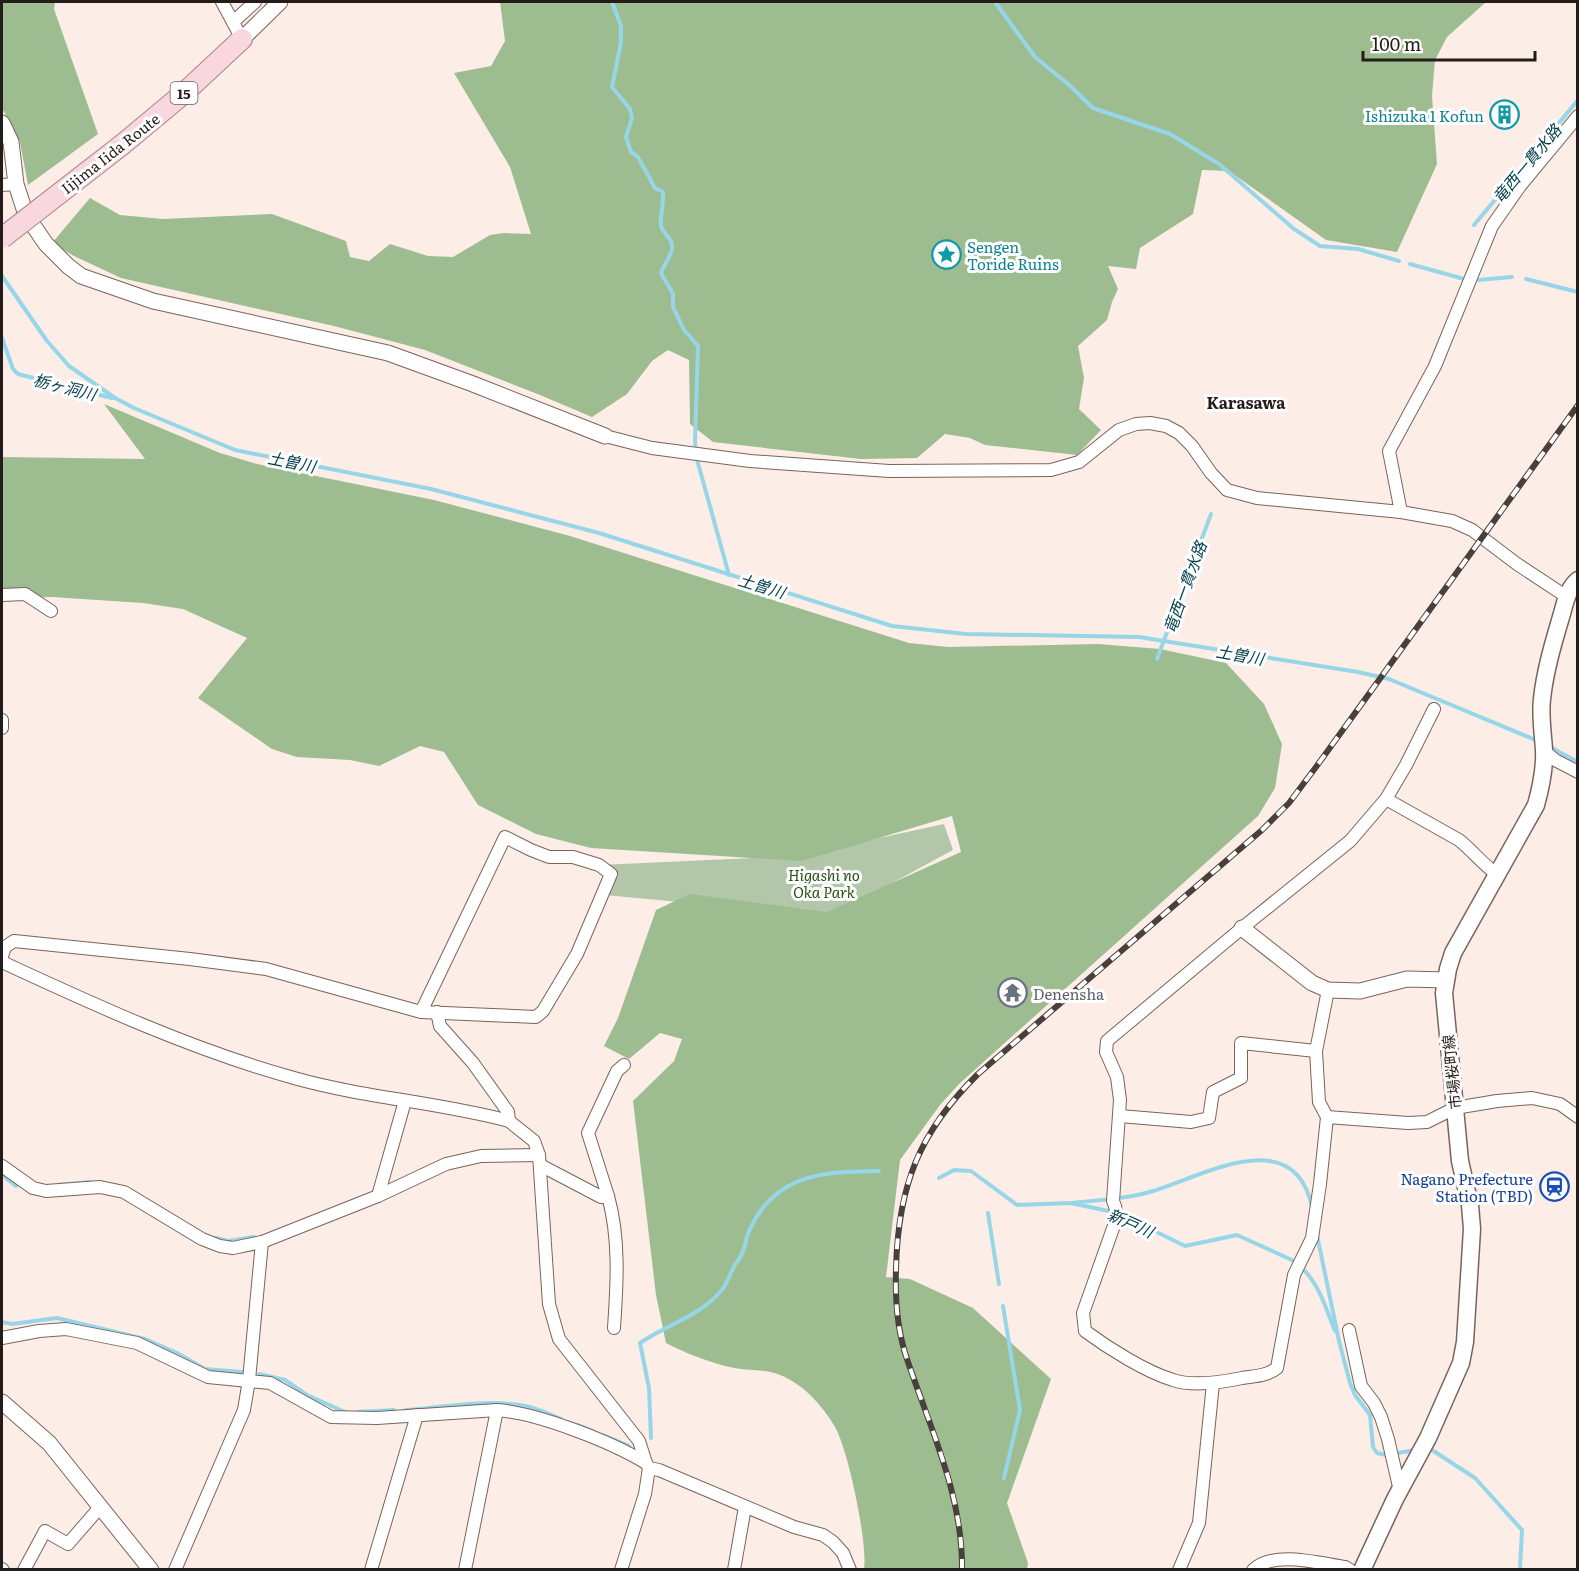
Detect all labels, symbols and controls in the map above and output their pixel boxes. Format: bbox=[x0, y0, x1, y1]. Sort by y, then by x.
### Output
scale bar bbox=[1363, 24, 1536, 62]
text: 100 m bbox=[1372, 30, 1421, 57]
road number: 15 bbox=[170, 82, 198, 104]
building icon: Ishizuka 1 Kofun bbox=[1489, 99, 1521, 131]
place label: Ishizuka 1 Kofun bbox=[1365, 104, 1484, 127]
street label: Iijima Iida Route bbox=[56, 107, 164, 199]
water label: 竜西一貫水路 bbox=[1486, 117, 1567, 207]
place label: Sengen Toride Ruins bbox=[967, 235, 1059, 275]
place icon: Sengen Toride Ruins bbox=[930, 239, 962, 271]
water label: 栃ヶ洞川 bbox=[31, 367, 101, 406]
district label: Karasawa bbox=[1206, 390, 1286, 414]
water label: 土曽川 bbox=[266, 445, 320, 478]
water label: 竜西一貫水路 bbox=[1156, 536, 1212, 636]
water label: 土曽川 bbox=[736, 567, 790, 604]
water label: 土曽川 bbox=[1214, 638, 1268, 670]
park label: Higashi no Oka Park bbox=[788, 863, 860, 903]
temple icon: Denensha bbox=[996, 977, 1028, 1009]
place label: Denensha bbox=[1033, 982, 1105, 1005]
street label: 市場桜町線 bbox=[1436, 1033, 1466, 1111]
place label: Nagano Prefecture Station (TBD) bbox=[1401, 1167, 1533, 1207]
station icon: Nagano Prefecture Station (TBD) bbox=[1538, 1171, 1570, 1203]
water label: 新戸川 bbox=[1104, 1201, 1160, 1244]

